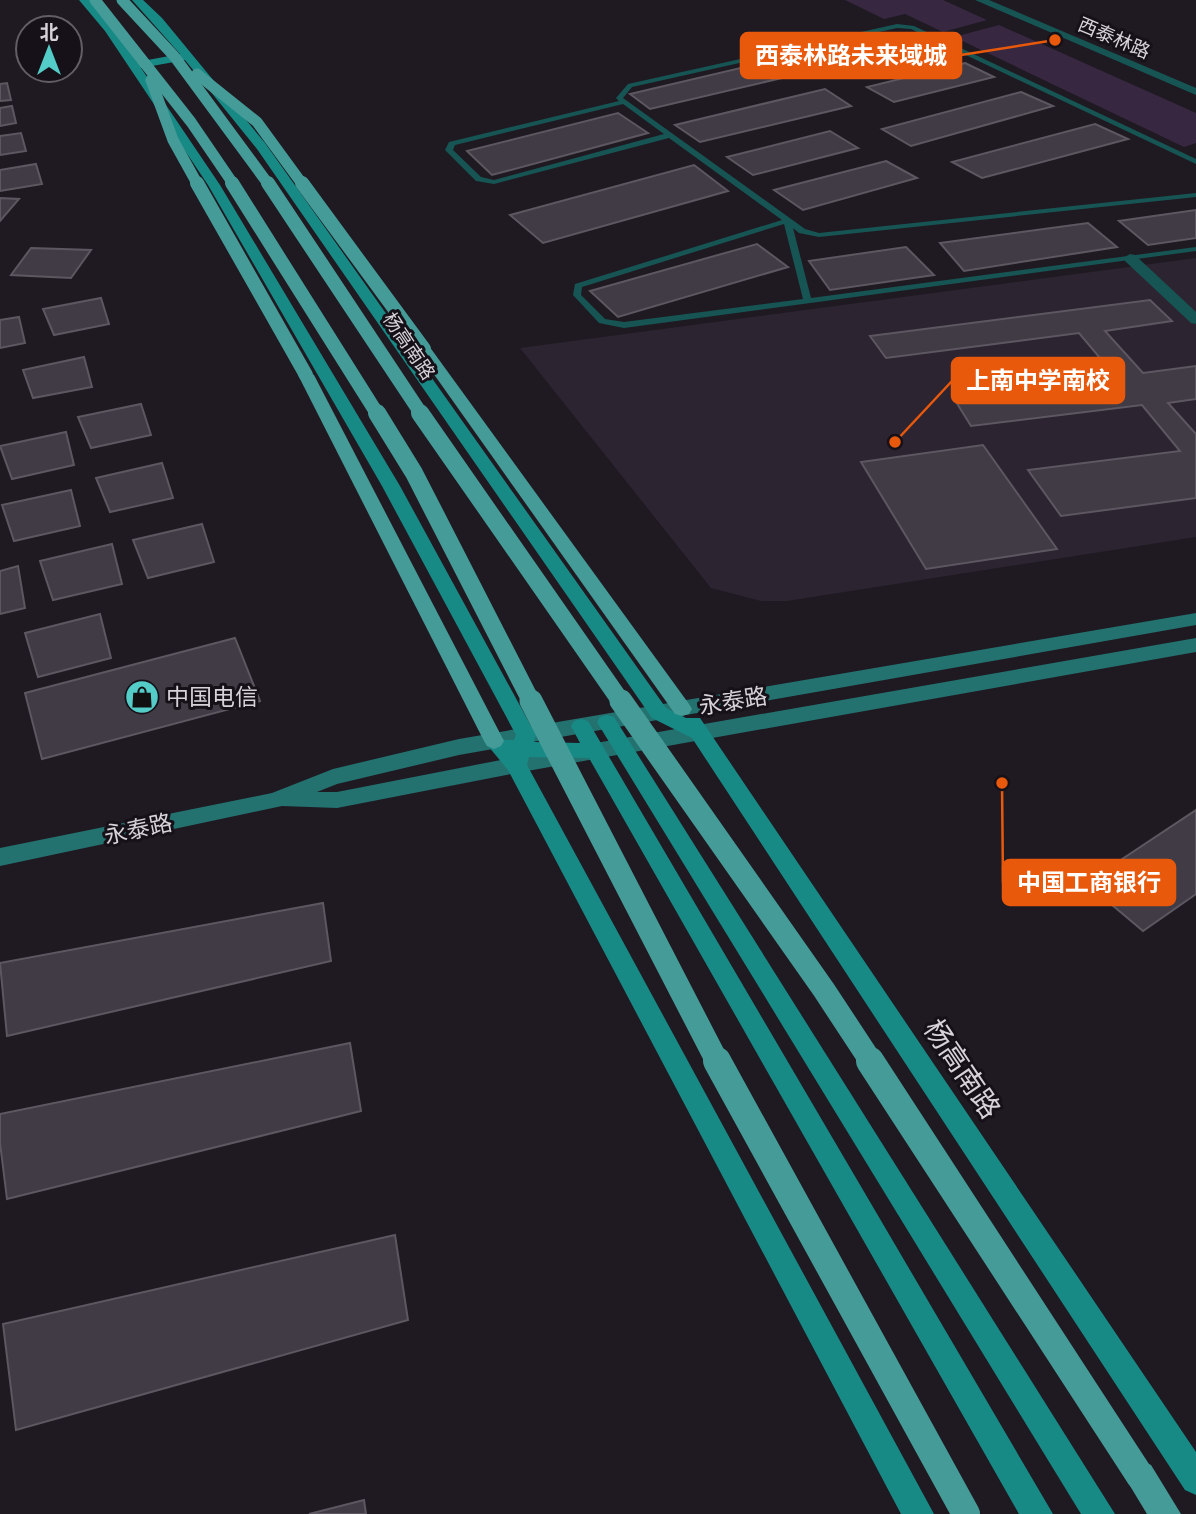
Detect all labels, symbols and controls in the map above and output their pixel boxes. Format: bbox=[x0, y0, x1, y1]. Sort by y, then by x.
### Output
street label: 西泰林路 bbox=[1074, 11, 1154, 65]
north arrow bbox=[14, 14, 84, 84]
text: 北 bbox=[39, 19, 59, 46]
callout: 西泰林路未来域城 bbox=[741, 33, 961, 78]
text: 西泰林路未来域城 bbox=[755, 39, 947, 72]
street label: 杨高南路 bbox=[377, 307, 441, 385]
callout: 上南中学南校 bbox=[952, 358, 1124, 403]
text: 上南中学南校 bbox=[966, 364, 1110, 397]
shop icon: 中国电信 bbox=[123, 678, 161, 716]
street label: 永泰路 bbox=[696, 680, 770, 722]
place label: 中国电信 bbox=[166, 681, 258, 713]
street label: 永泰路 bbox=[101, 806, 175, 852]
callout: 中国工商银行 bbox=[1003, 860, 1175, 905]
text: 中国工商银行 bbox=[1017, 866, 1161, 899]
street label: 杨高南路 bbox=[915, 1012, 1009, 1126]

